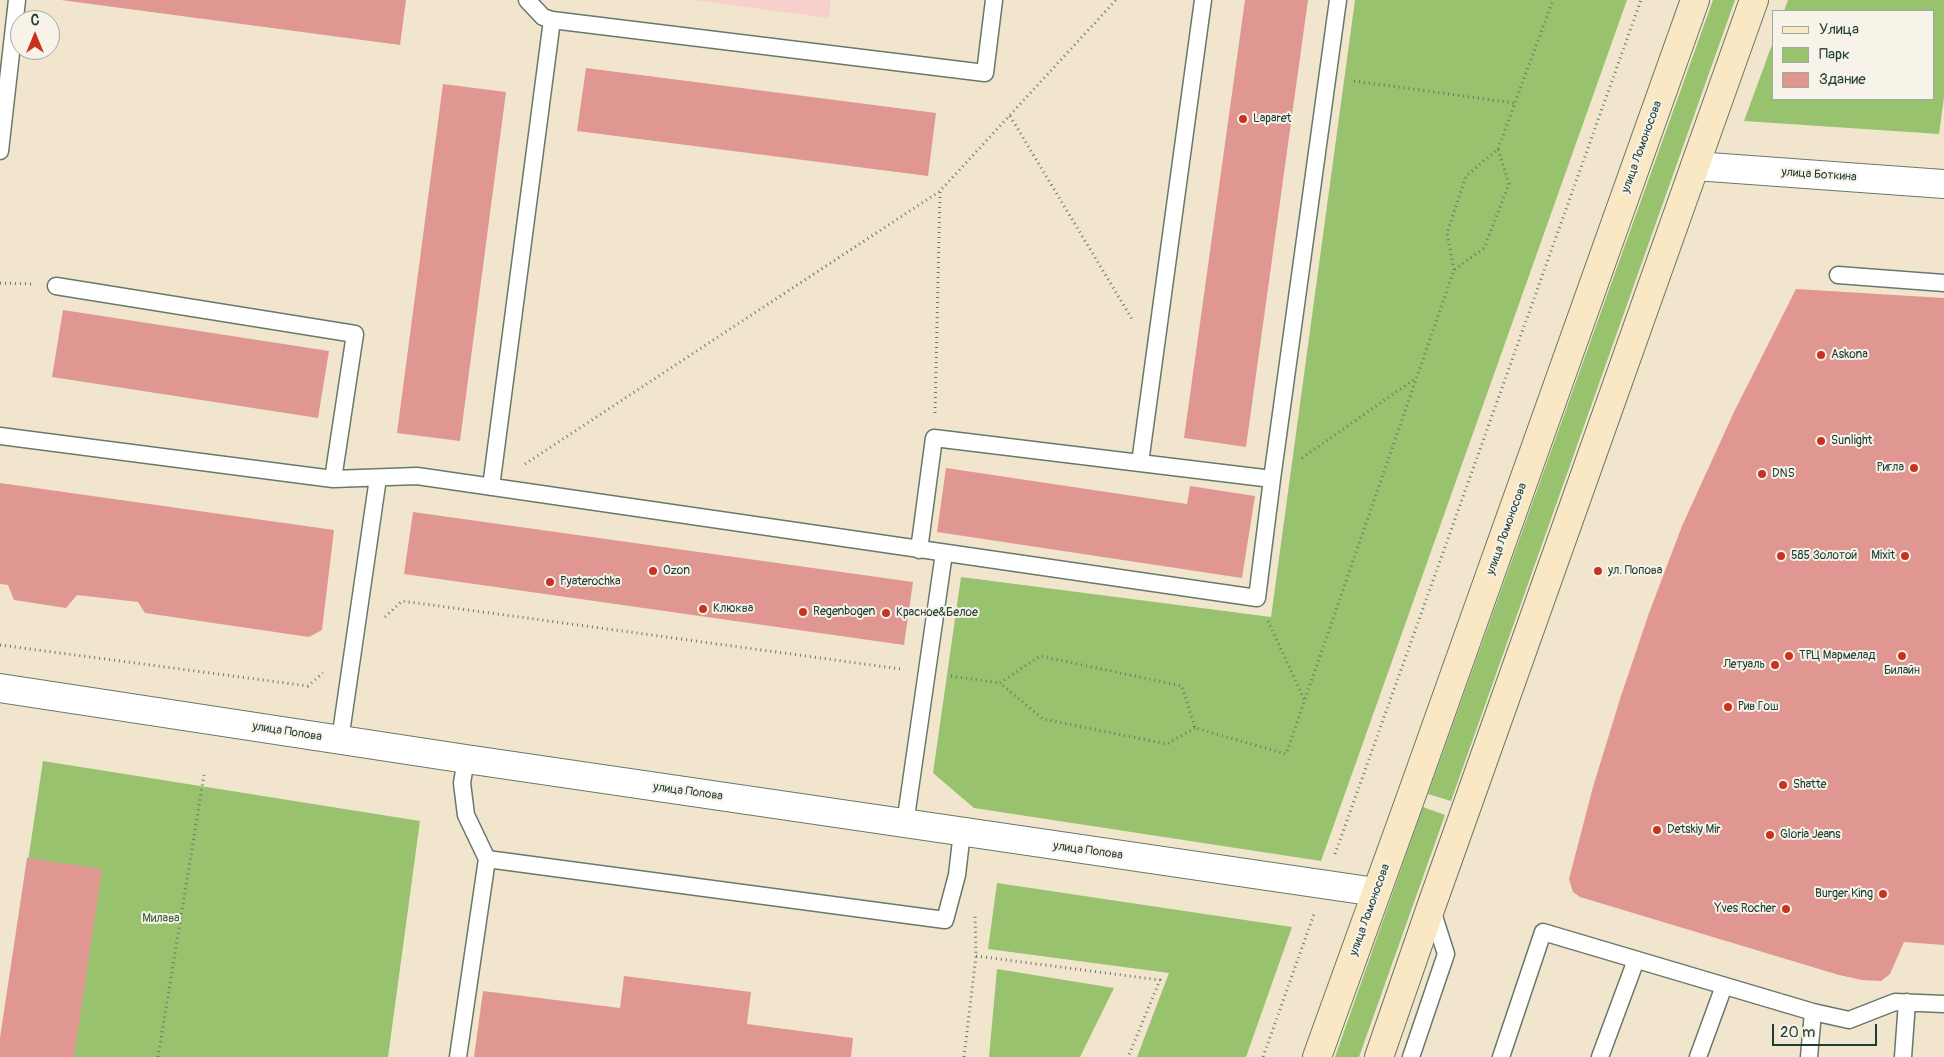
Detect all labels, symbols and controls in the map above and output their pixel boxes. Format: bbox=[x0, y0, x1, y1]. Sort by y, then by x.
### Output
north arrow bbox=[10, 10, 60, 60]
legend bbox=[1772, 10, 1934, 100]
text: С bbox=[31, 12, 39, 29]
text: Улица bbox=[1819, 20, 1859, 39]
text: Парк bbox=[1819, 45, 1850, 64]
text: Здание bbox=[1819, 70, 1866, 89]
street label: улица Ломоносова bbox=[1619, 99, 1665, 195]
place label: Laparet bbox=[1253, 112, 1291, 126]
marker: Laparet bbox=[1237, 113, 1249, 125]
street label: улица Боткина bbox=[1781, 165, 1857, 185]
place label: Askona bbox=[1831, 348, 1868, 362]
marker: Askona bbox=[1815, 349, 1827, 361]
place label: Sunlight bbox=[1831, 434, 1872, 448]
marker: Sunlight bbox=[1815, 435, 1827, 447]
place label: Ригла bbox=[1877, 461, 1904, 475]
marker: Ригла bbox=[1908, 462, 1920, 474]
place label: DNS bbox=[1772, 467, 1795, 481]
marker: DNS bbox=[1756, 468, 1768, 480]
street label: улица Ломоносова bbox=[1484, 481, 1530, 577]
place label: 585 Золотой bbox=[1791, 549, 1857, 563]
place label: Mixit bbox=[1871, 549, 1895, 563]
marker: 585 Золотой bbox=[1775, 550, 1787, 562]
marker: Mixit bbox=[1899, 550, 1911, 562]
place label: Ozon bbox=[663, 564, 690, 578]
place label: ул. Попова bbox=[1608, 564, 1662, 578]
marker: Ozon bbox=[647, 565, 659, 577]
marker: ул. Попова bbox=[1592, 565, 1604, 577]
place label: Pyaterochka bbox=[560, 575, 621, 589]
marker: Pyaterochka bbox=[544, 576, 556, 588]
place label: Клюква bbox=[713, 602, 753, 616]
marker: Клюква bbox=[697, 603, 709, 615]
place label: Regenbogen bbox=[813, 605, 875, 619]
marker: Regenbogen bbox=[797, 606, 809, 618]
place label: Красное&Белое bbox=[896, 606, 978, 620]
marker: Красное&Белое bbox=[880, 607, 892, 619]
place label: ТРЦ Мармелад bbox=[1799, 649, 1876, 663]
marker: ТРЦ Мармелад bbox=[1783, 650, 1795, 662]
marker: Билайн bbox=[1896, 650, 1908, 662]
place label: Летуаль bbox=[1723, 658, 1765, 672]
marker: Летуаль bbox=[1769, 659, 1781, 671]
place label: Билайн bbox=[1884, 664, 1920, 678]
place label: Рив Гош bbox=[1738, 700, 1778, 714]
marker: Рив Гош bbox=[1722, 701, 1734, 713]
street label: улица Попова bbox=[251, 719, 323, 745]
place label: Shatte bbox=[1793, 778, 1826, 792]
marker: Shatte bbox=[1777, 779, 1789, 791]
street label: улица Попова bbox=[652, 780, 724, 804]
place label: Detskiy Mir bbox=[1667, 823, 1721, 837]
marker: Detskiy Mir bbox=[1651, 824, 1663, 836]
place label: Gloria Jeans bbox=[1780, 828, 1841, 842]
marker: Gloria Jeans bbox=[1764, 829, 1776, 841]
street label: улица Попова bbox=[1052, 839, 1124, 863]
street label: улица Ломоносова bbox=[1347, 862, 1393, 958]
place label: Burger King bbox=[1815, 887, 1873, 901]
marker: Burger King bbox=[1877, 888, 1889, 900]
place label: Yves Rocher bbox=[1714, 902, 1776, 916]
marker: Yves Rocher bbox=[1780, 903, 1792, 915]
park label: Милава bbox=[142, 912, 180, 926]
scale bar bbox=[1774, 1014, 1879, 1046]
text: 20 m bbox=[1780, 1023, 1815, 1042]

